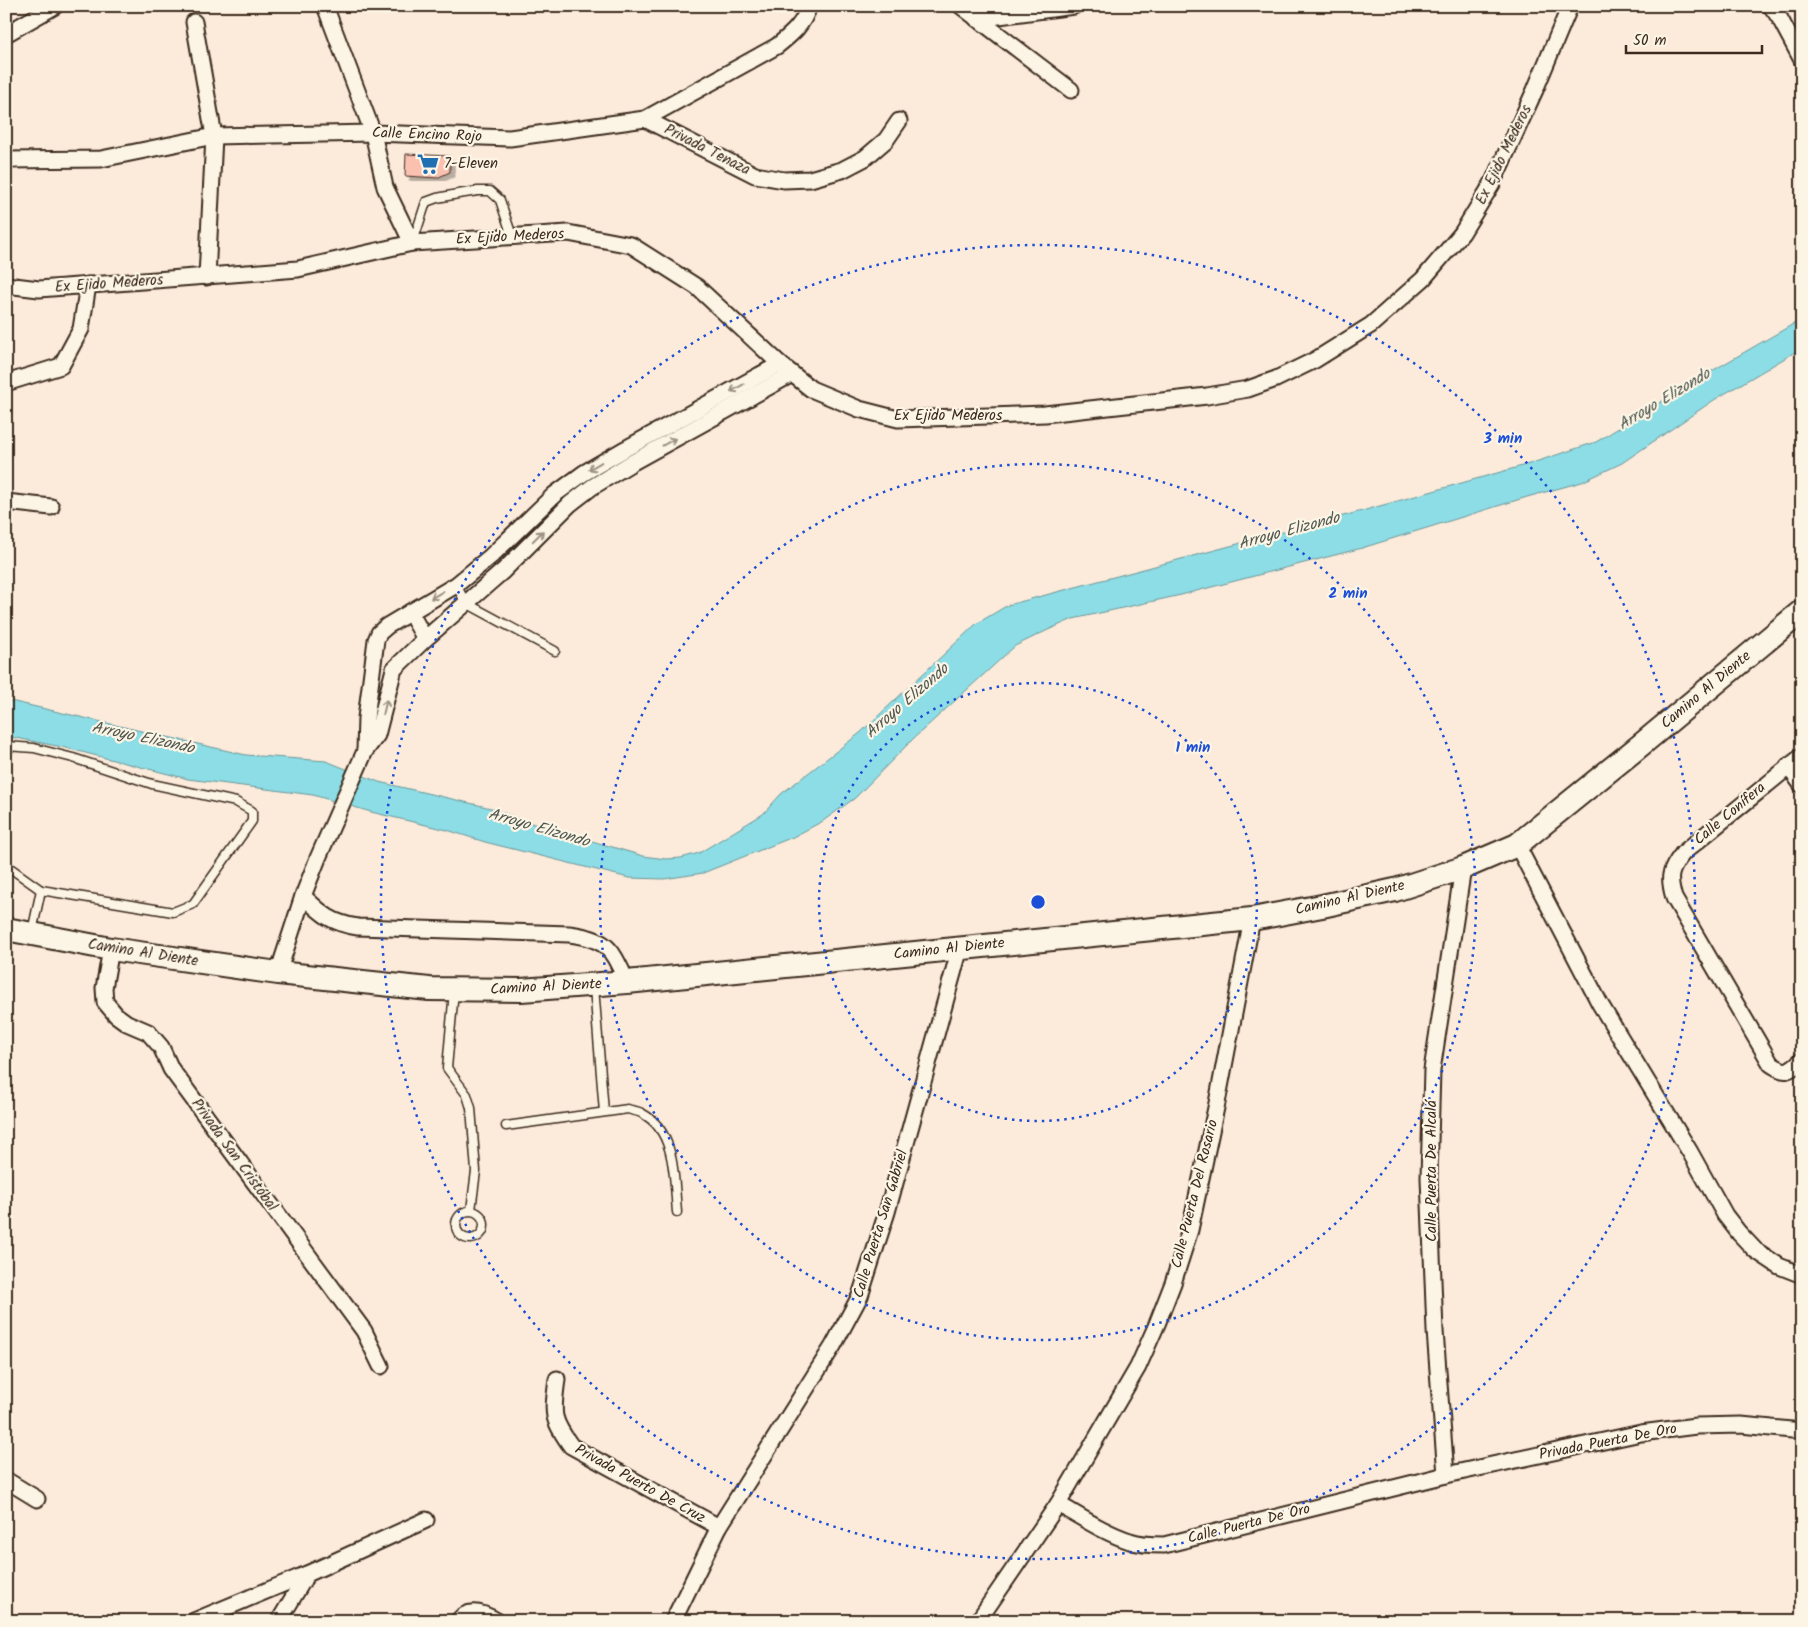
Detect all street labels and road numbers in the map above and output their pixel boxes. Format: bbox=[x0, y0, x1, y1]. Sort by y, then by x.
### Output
street label: Ex Ejido Mederos bbox=[1469, 100, 1539, 209]
street label: Privada Tenaza bbox=[660, 118, 754, 182]
street label: Calle Encino Rojo bbox=[372, 121, 483, 149]
street label: Ex Ejido Mederos bbox=[455, 222, 565, 252]
street label: Ex Ejido Mederos bbox=[54, 268, 165, 300]
street label: Ex Ejido Mederos bbox=[894, 404, 1003, 428]
street label: Camino Al Diente bbox=[1656, 645, 1757, 735]
street label: Calle Conífera bbox=[1689, 777, 1771, 851]
street label: Camino Al Diente bbox=[1293, 874, 1407, 922]
street label: Camino Al Diente bbox=[892, 931, 1006, 967]
street label: Camino Al Diente bbox=[86, 932, 200, 974]
street label: Camino Al Diente bbox=[490, 972, 603, 1002]
street label: Privada San Cristóbal bbox=[185, 1093, 283, 1217]
street label: Calle Puerta De Alcalá bbox=[1420, 1098, 1444, 1242]
street label: Calle Puerta Del Rosario bbox=[1165, 1117, 1225, 1271]
street label: Calle Puerta San Gabriel bbox=[847, 1146, 915, 1301]
street label: Privada Puerta De Oro bbox=[1537, 1417, 1679, 1467]
street label: Privada Puerto De Cruz bbox=[570, 1438, 710, 1530]
street label: Calle Puerta De Oro bbox=[1185, 1497, 1313, 1551]

